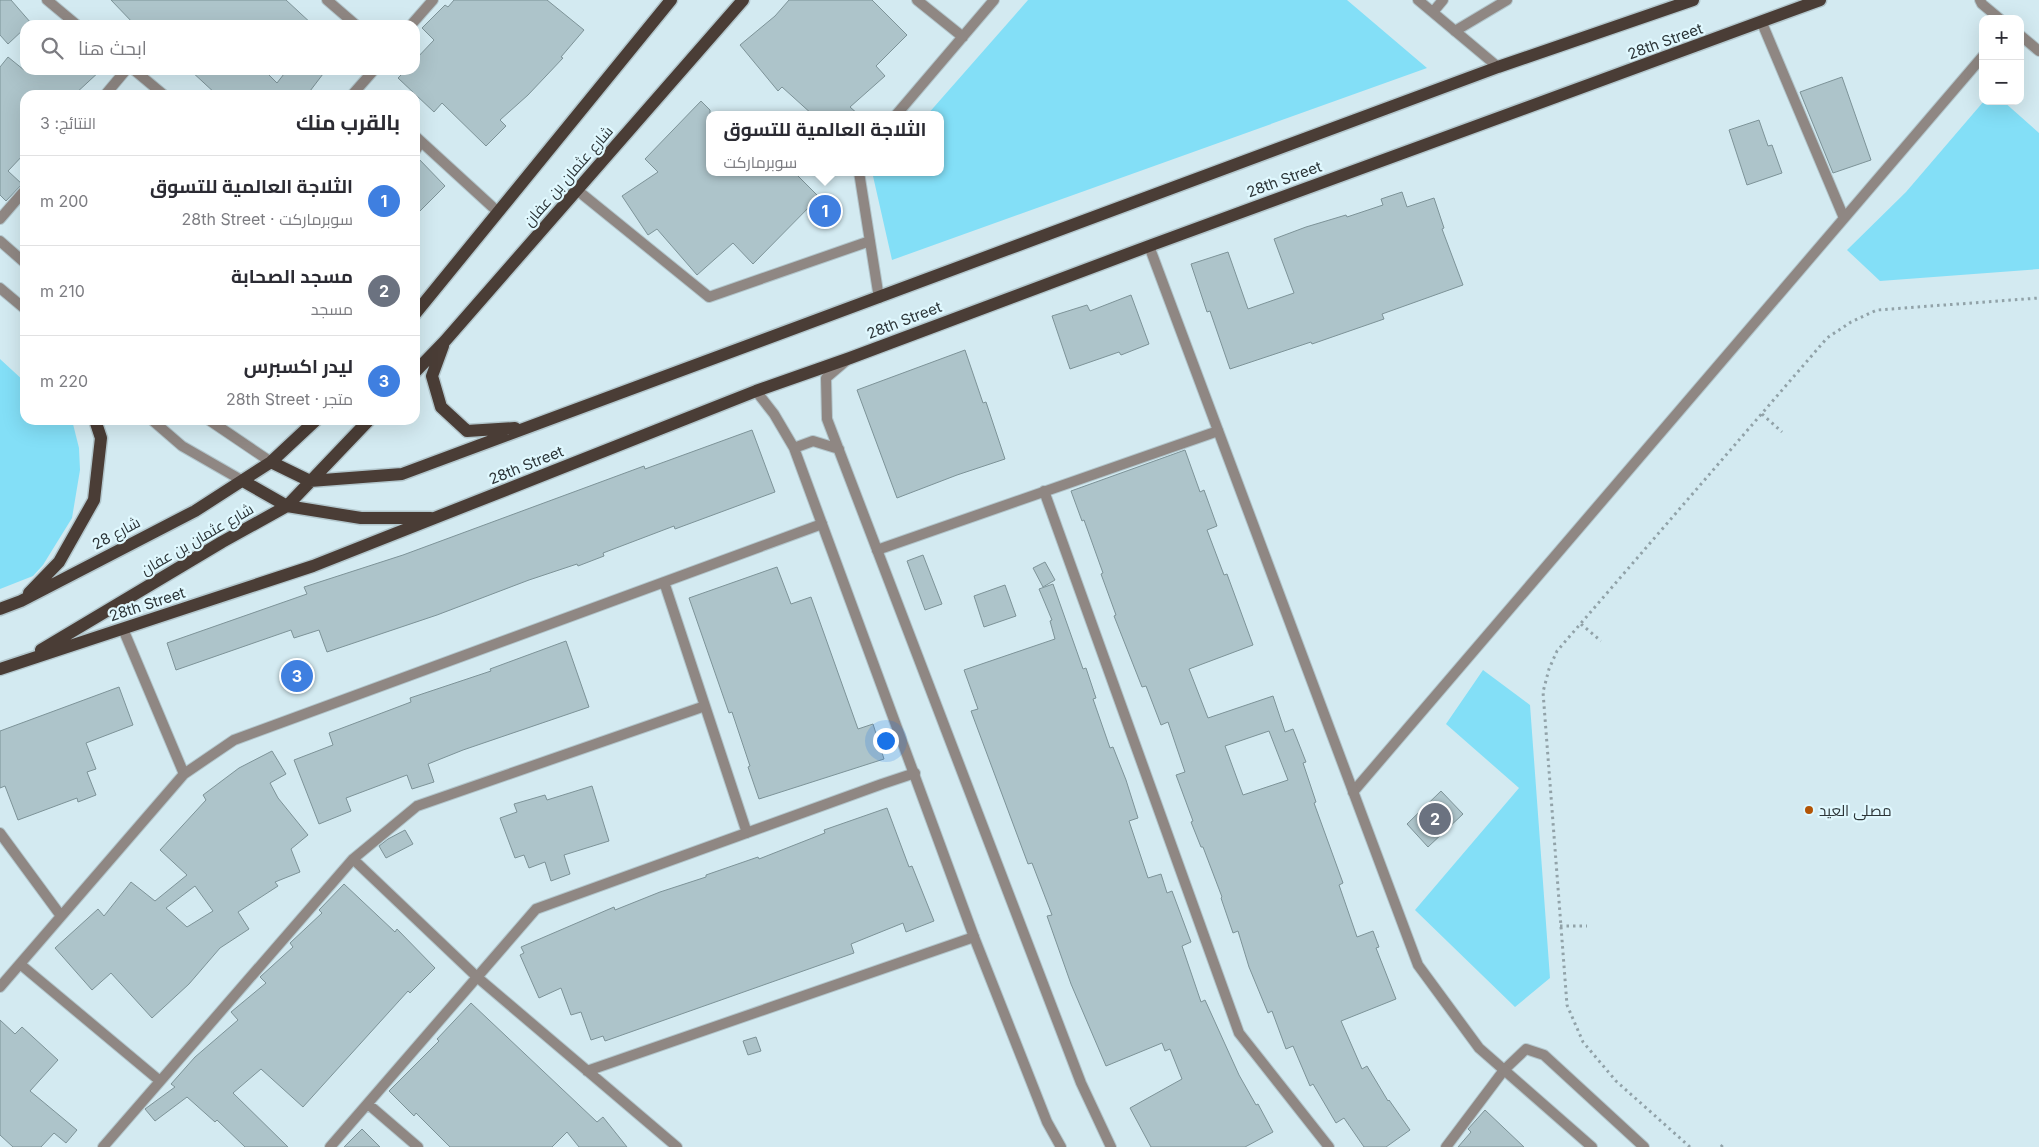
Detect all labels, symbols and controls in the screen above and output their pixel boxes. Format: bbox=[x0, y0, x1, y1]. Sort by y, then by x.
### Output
map controls bbox=[1979, 15, 2024, 105]
button: + bbox=[1979, 15, 2024, 60]
street label: 28th Street bbox=[1625, 19, 1705, 63]
search box bbox=[20, 20, 420, 75]
icon: search bbox=[38, 34, 66, 62]
text: ابحث هنا bbox=[78, 37, 147, 60]
button: − bbox=[1979, 60, 2024, 105]
text: بالقرب منك bbox=[296, 110, 400, 135]
popup bbox=[706, 111, 944, 176]
text: النتائج: 3 bbox=[40, 113, 96, 133]
text: الثلاجة العالمية للتسوق bbox=[723, 118, 927, 141]
street label: شارع عثمان بن عفان bbox=[519, 122, 618, 231]
text: سوبرماركت bbox=[723, 152, 797, 172]
street label: 28th Street bbox=[1244, 157, 1324, 201]
text: الثلاجة العالمية للتسوق bbox=[150, 175, 353, 198]
text: 200 m bbox=[40, 191, 88, 211]
text: 1 bbox=[381, 191, 387, 211]
pin: 1 bbox=[809, 192, 841, 230]
text: سوبرماركت · 28th Street bbox=[182, 209, 353, 229]
text: مسجد الصحابة bbox=[231, 265, 353, 288]
text: 210 m bbox=[40, 281, 85, 301]
text: 2 bbox=[379, 281, 389, 301]
street label: 28th Street bbox=[864, 297, 944, 343]
text: مسجد bbox=[311, 299, 353, 319]
text: ليدر اكسبرس bbox=[244, 355, 353, 378]
text: 220 m bbox=[40, 371, 88, 391]
text: 3 bbox=[379, 371, 389, 391]
text: متجر · 28th Street bbox=[226, 389, 353, 409]
street label: 28th Street bbox=[486, 441, 566, 489]
street label: شارع عثمان بن عفان bbox=[137, 499, 258, 581]
street label: شارع 28 bbox=[89, 512, 144, 555]
street label: 28th Street bbox=[107, 583, 187, 625]
pin: 3 bbox=[281, 657, 313, 695]
your location bbox=[873, 728, 899, 754]
pin: 2 bbox=[1419, 800, 1451, 838]
place label: مصلى العيد bbox=[1819, 801, 1892, 821]
marker: مصلى العيد bbox=[1803, 804, 1815, 816]

